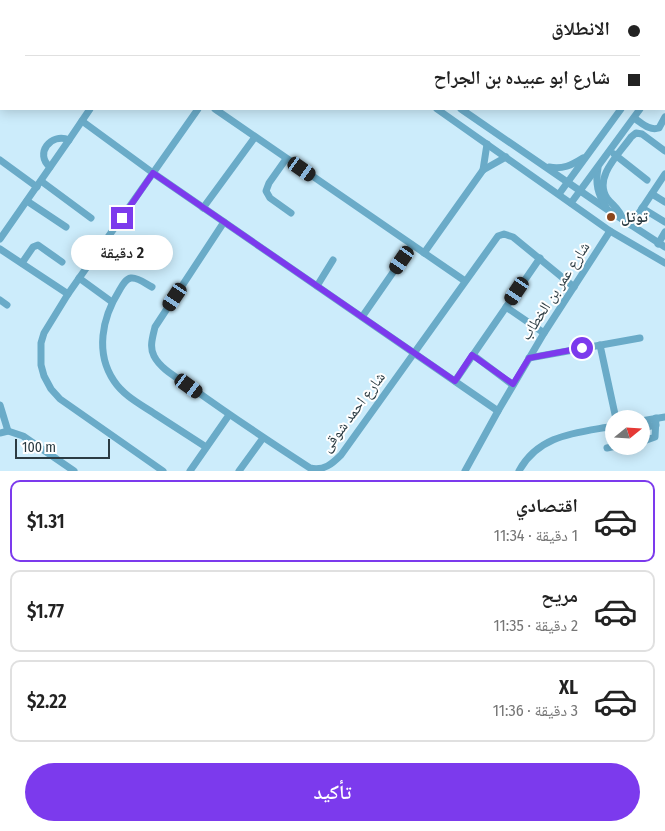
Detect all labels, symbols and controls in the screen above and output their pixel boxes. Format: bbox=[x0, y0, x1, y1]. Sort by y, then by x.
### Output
text: الانطلاق bbox=[551, 17, 610, 40]
text: شارع ابو عبيده بن الجراح bbox=[433, 66, 610, 89]
car bbox=[285, 154, 318, 184]
route end bbox=[111, 207, 133, 229]
place label: توتل bbox=[621, 208, 648, 226]
marker: توتل bbox=[605, 211, 617, 223]
callout: 2 دقيقة bbox=[71, 236, 173, 270]
street label: شارع عمر بن الخطاب bbox=[517, 238, 594, 344]
text: 2 دقيقة bbox=[100, 243, 144, 262]
car bbox=[387, 243, 416, 277]
car bbox=[502, 274, 531, 308]
car bbox=[160, 280, 189, 314]
route start bbox=[571, 337, 593, 359]
street label: شارع احمد شوقى bbox=[317, 368, 390, 456]
car bbox=[172, 371, 205, 401]
north arrow bbox=[605, 410, 650, 455]
map controls bbox=[605, 410, 650, 455]
scale bar bbox=[15, 436, 110, 459]
text: 100 m bbox=[22, 439, 56, 456]
text: اقتصادي bbox=[516, 494, 578, 517]
icon: car bbox=[593, 499, 638, 544]
text: $1.31 bbox=[27, 510, 65, 533]
text: 1 دقيقة · 11:34 bbox=[494, 526, 578, 545]
text: مريح bbox=[541, 584, 578, 607]
icon: car bbox=[593, 589, 638, 634]
text: $1.77 bbox=[27, 600, 64, 623]
text: 2 دقيقة · 11:35 bbox=[493, 616, 578, 635]
text: XL bbox=[559, 676, 578, 699]
icon: car bbox=[593, 679, 638, 724]
text: $2.22 bbox=[27, 690, 67, 713]
text: 3 دقيقة · 11:36 bbox=[493, 701, 578, 720]
button: تأكيد bbox=[25, 763, 640, 821]

